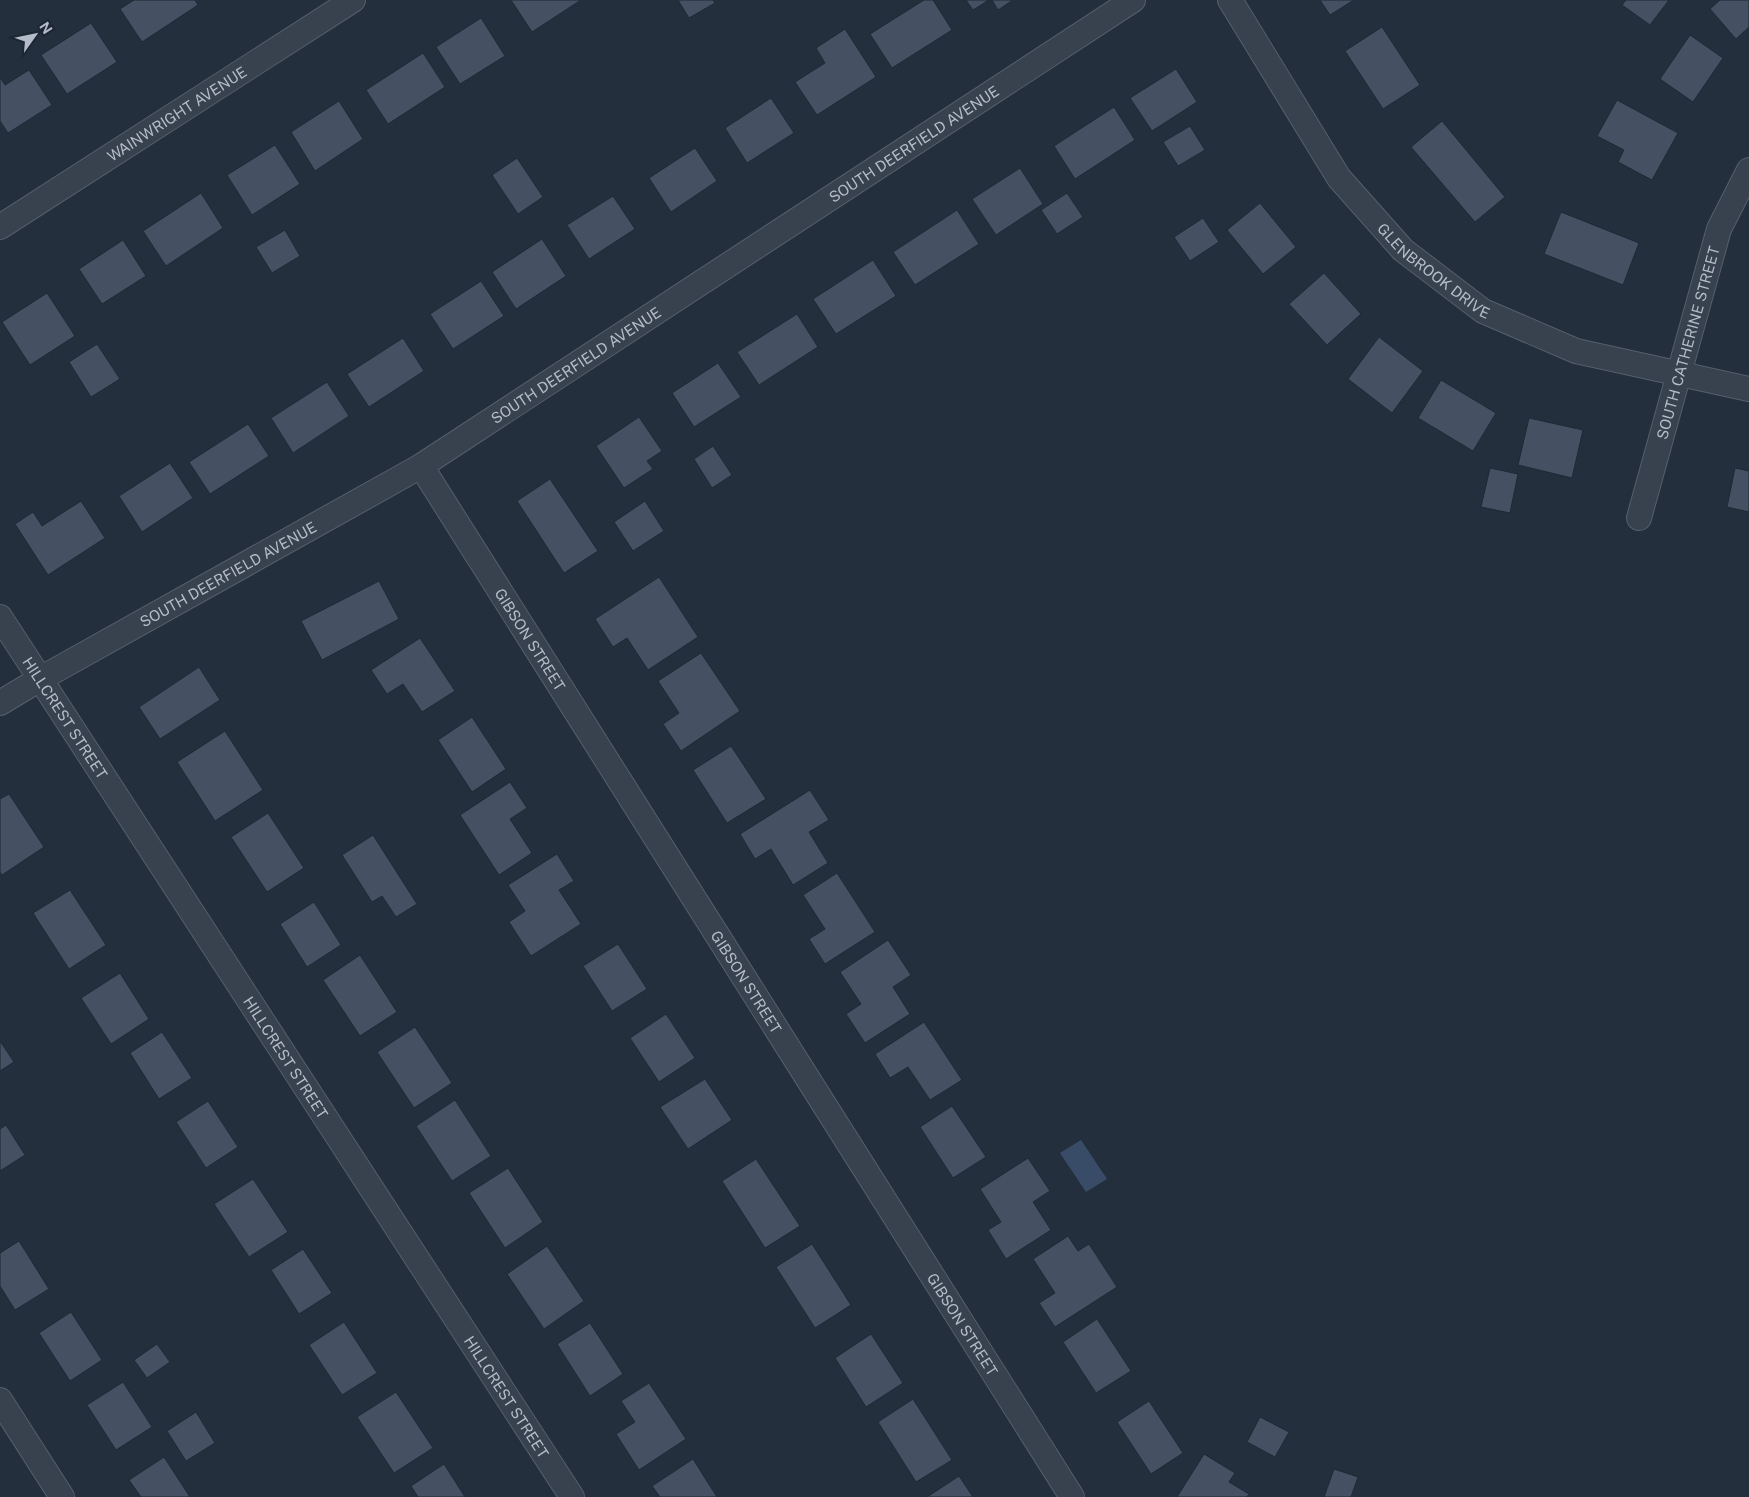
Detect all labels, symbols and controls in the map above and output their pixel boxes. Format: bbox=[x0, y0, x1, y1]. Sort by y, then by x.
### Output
north arrow bbox=[10, 10, 60, 60]
text: N bbox=[36, 19, 56, 37]
street label: WAINWRIGHT AVENUE bbox=[104, 62, 249, 164]
street label: SOUTH DEERFIELD AVENUE bbox=[826, 82, 1002, 205]
street label: GLENBROOK DRIVE bbox=[1374, 219, 1492, 321]
street label: SOUTH CATHERINE STREET bbox=[1653, 244, 1722, 441]
street label: SOUTH DEERFIELD AVENUE bbox=[488, 303, 664, 426]
street label: SOUTH DEERFIELD AVENUE bbox=[137, 518, 319, 630]
street label: GIBSON STREET bbox=[492, 585, 569, 694]
street label: HILLCREST STREET bbox=[20, 654, 111, 782]
street label: GIBSON STREET bbox=[708, 927, 785, 1036]
street label: HILLCREST STREET bbox=[240, 993, 332, 1121]
street label: GIBSON STREET bbox=[924, 1270, 1002, 1379]
street label: HILLCREST STREET bbox=[461, 1333, 553, 1461]

